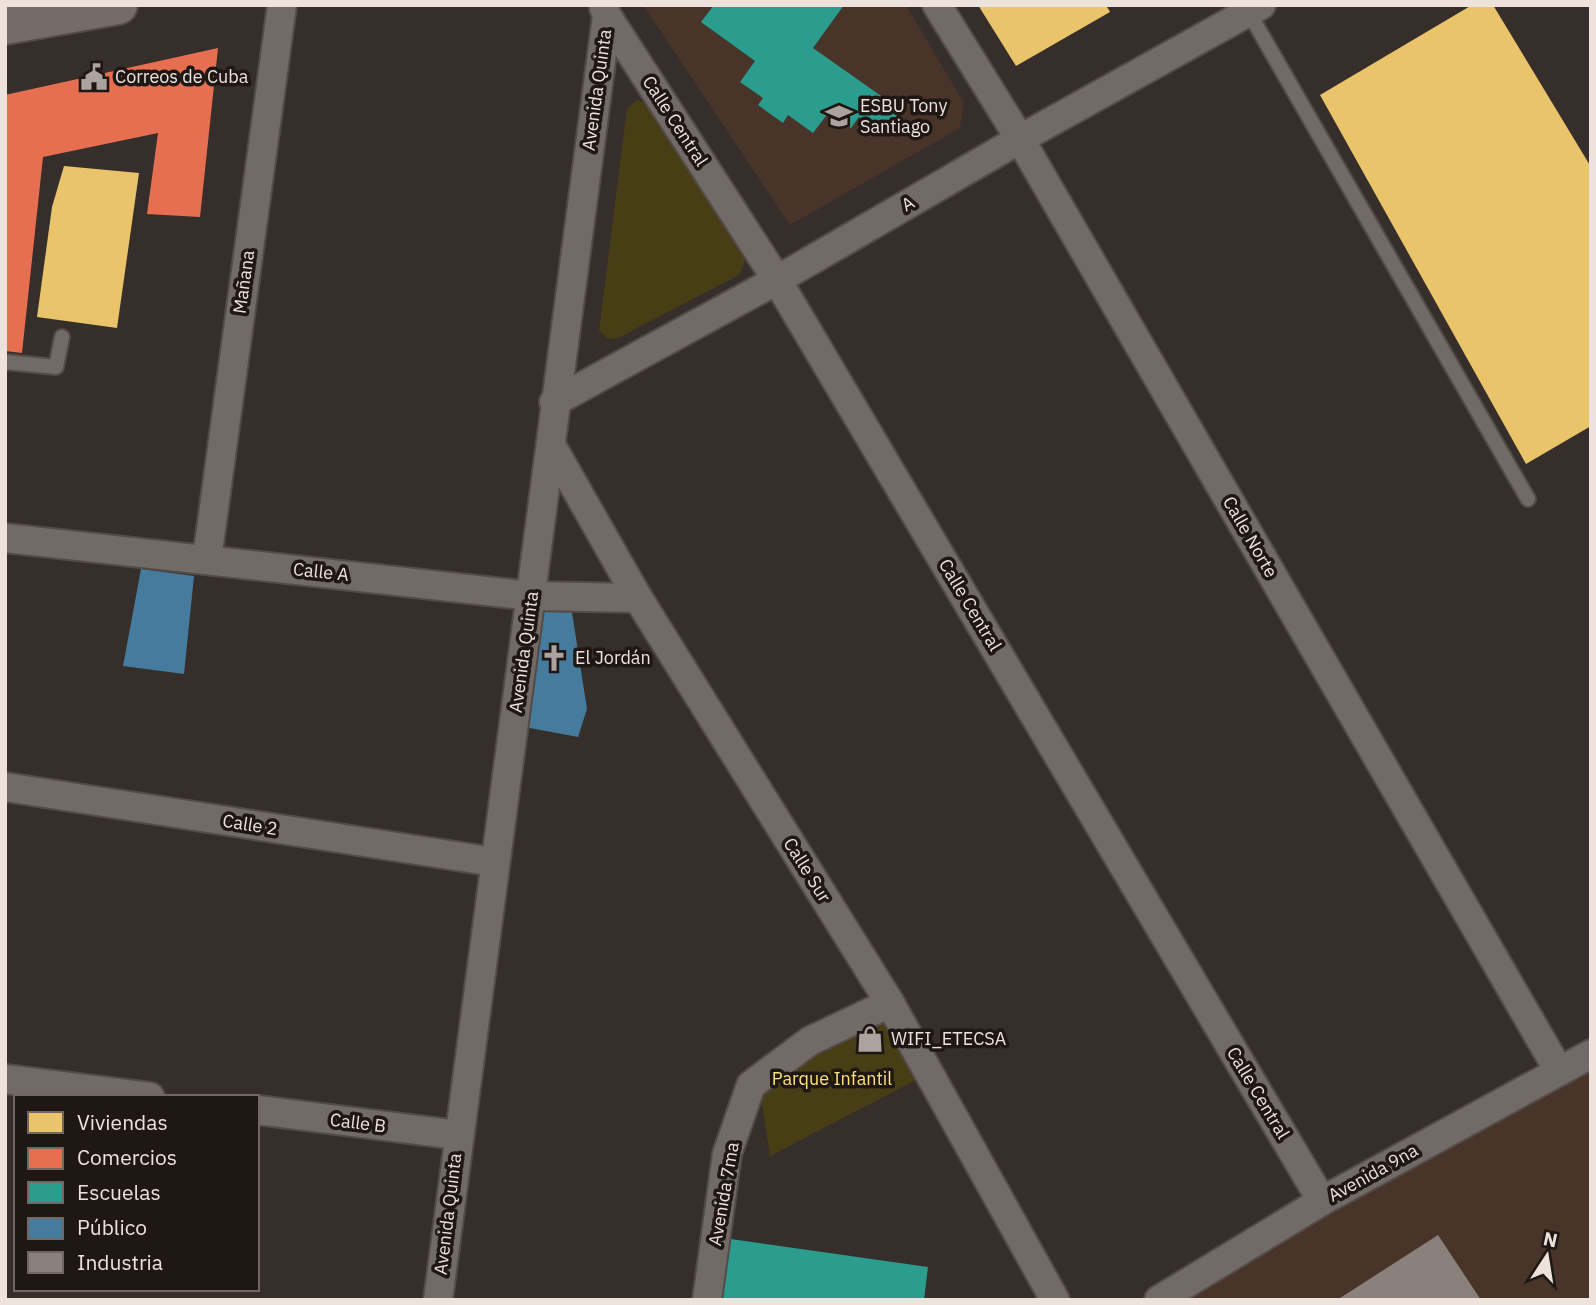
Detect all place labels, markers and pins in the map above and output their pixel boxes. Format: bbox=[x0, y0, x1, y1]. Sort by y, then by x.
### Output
public building icon: Correos de Cuba bbox=[79, 62, 109, 92]
place label: Correos de Cuba bbox=[115, 65, 249, 88]
place label: ESBU Tony Santiago bbox=[860, 94, 947, 138]
school or university icon: ESBU Tony Santiago bbox=[824, 101, 854, 131]
church icon: El Jordán bbox=[539, 643, 569, 673]
place label: El Jordán bbox=[575, 646, 651, 669]
shop icon: WIFI_ETECSA bbox=[855, 1024, 885, 1054]
place label: WIFI_ETECSA bbox=[891, 1027, 1007, 1050]

